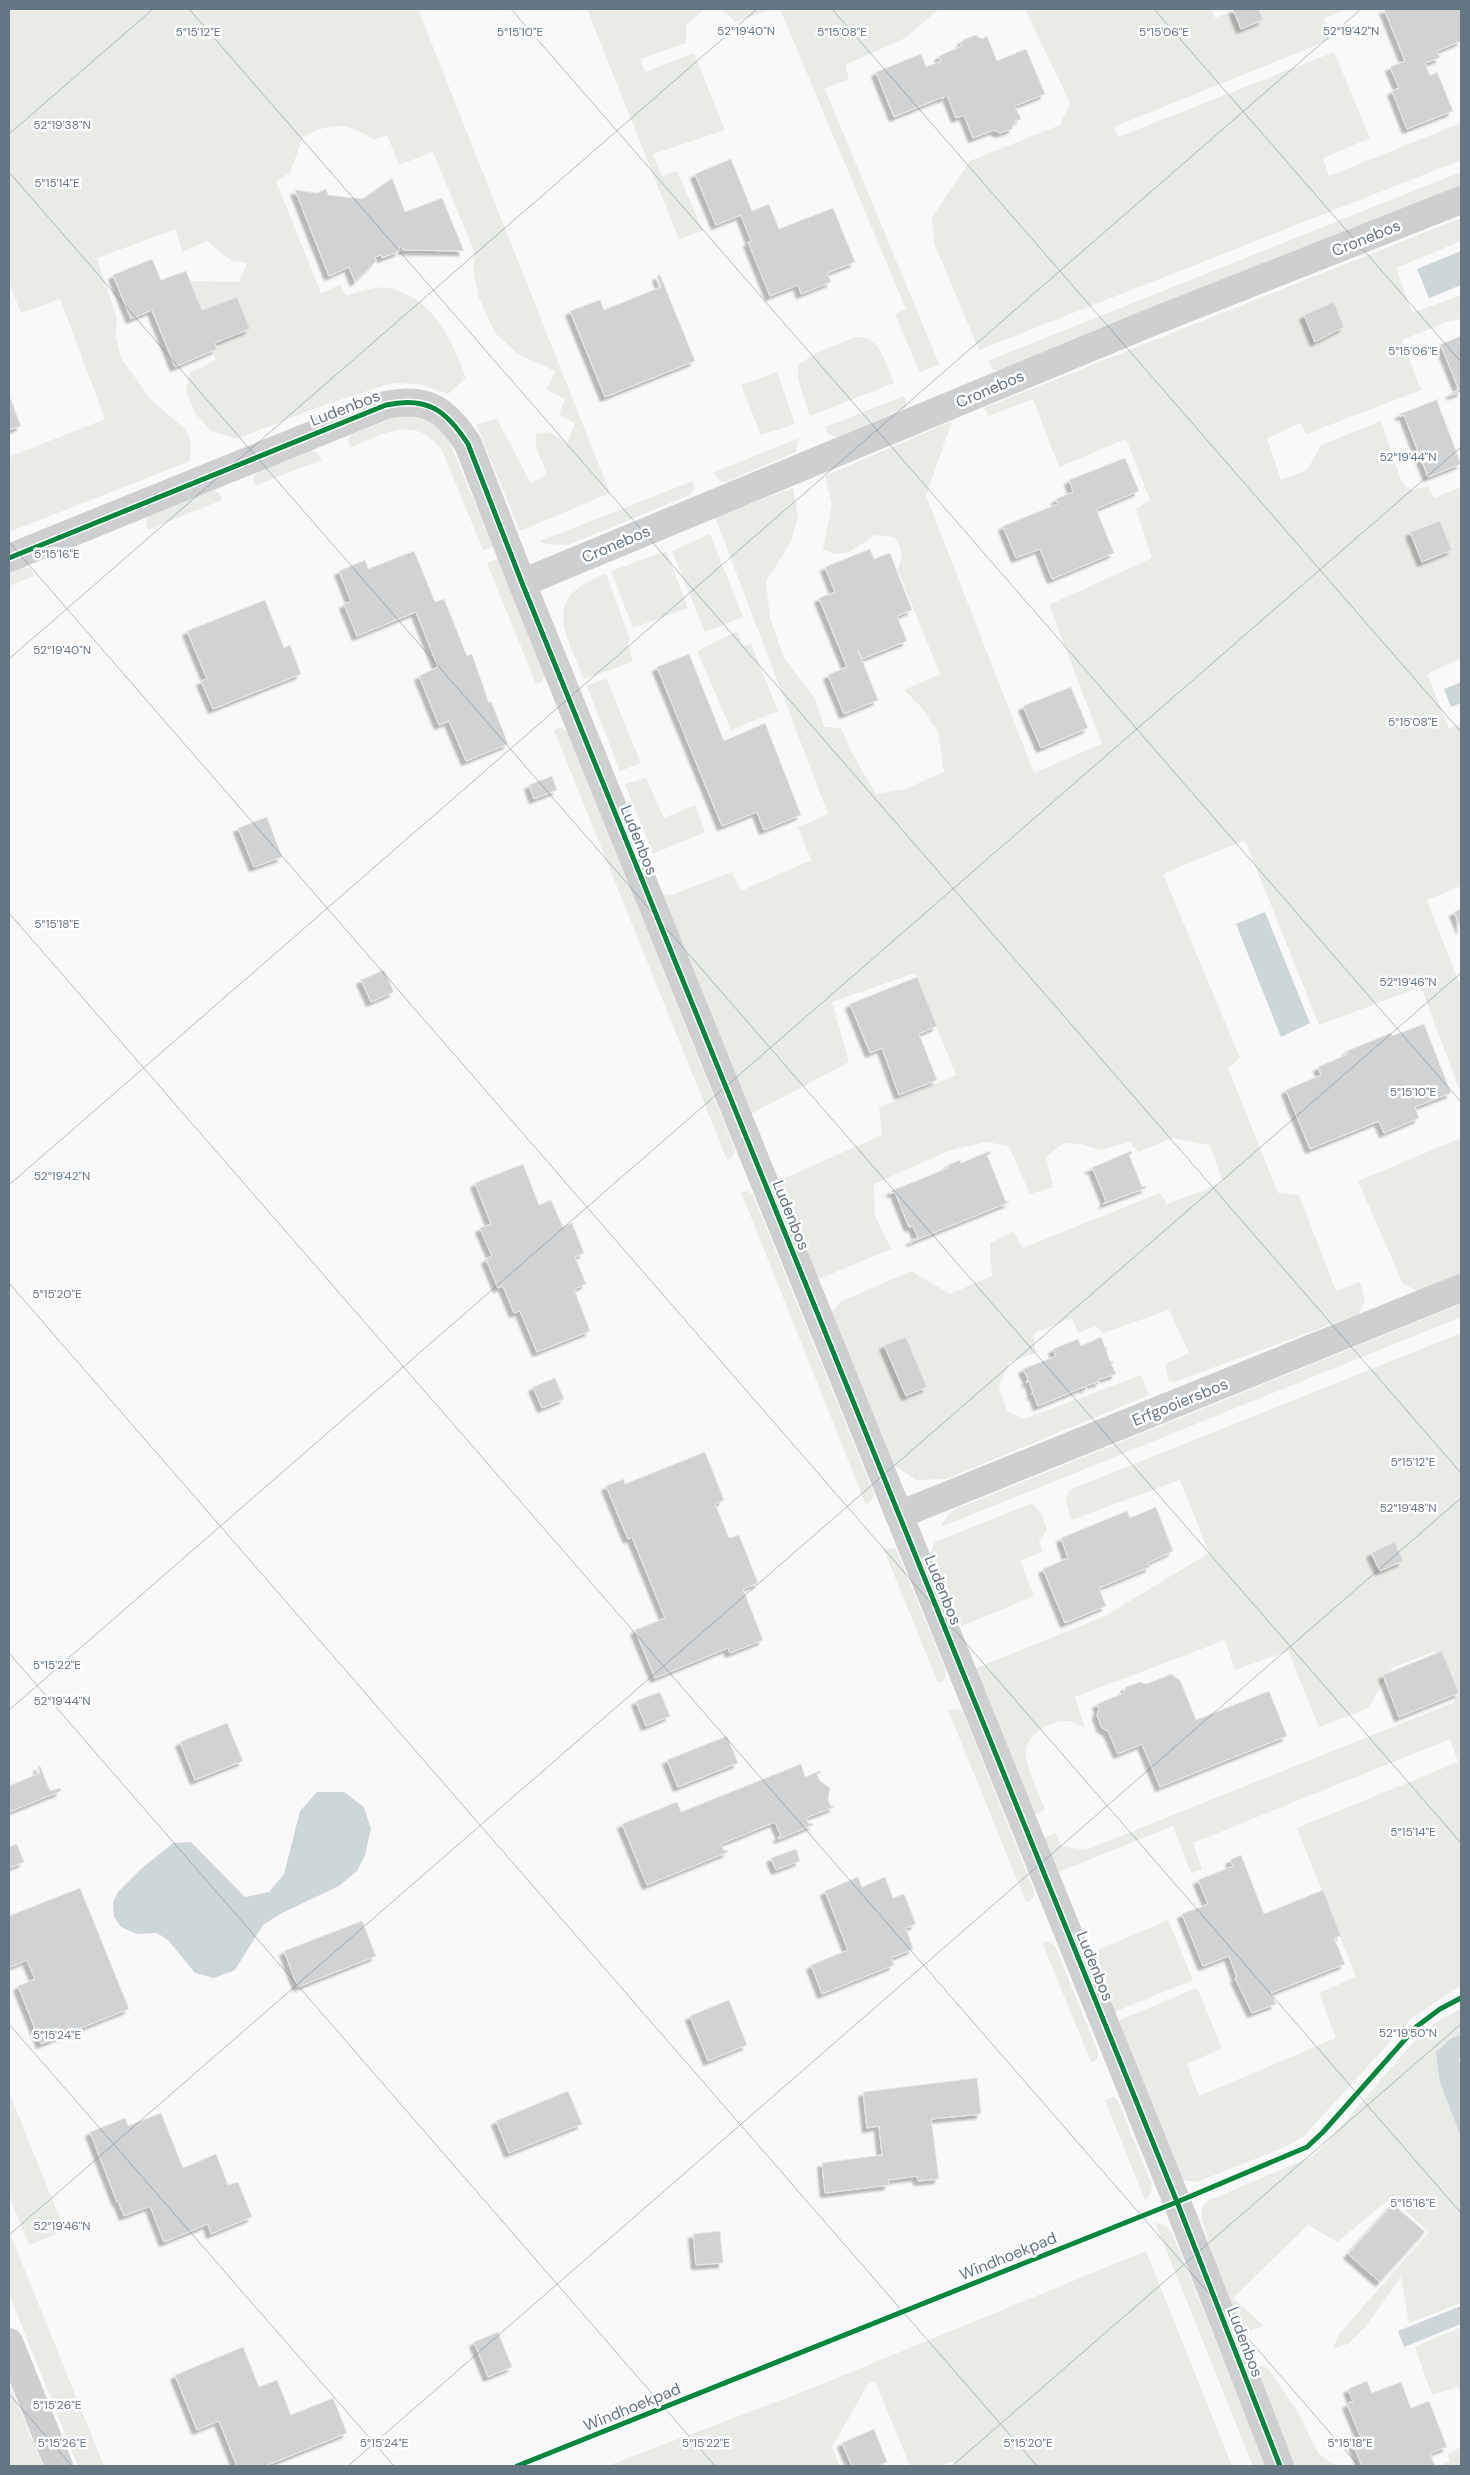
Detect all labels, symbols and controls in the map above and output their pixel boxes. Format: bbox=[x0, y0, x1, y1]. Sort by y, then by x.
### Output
text: 52°19'40"N bbox=[717, 23, 775, 39]
text: 52°19'42"N bbox=[1323, 23, 1379, 39]
text: 5°15'12"E bbox=[175, 24, 221, 40]
text: 5°15'10"E bbox=[497, 24, 543, 40]
text: 5°15'08"E bbox=[817, 24, 867, 40]
text: 5°15'06"E bbox=[1139, 24, 1189, 40]
text: 52°19'38"N bbox=[33, 117, 91, 133]
text: 5°15'14"E bbox=[34, 175, 80, 191]
street label: Cronebos bbox=[1329, 215, 1403, 261]
text: 5°15'06"E bbox=[1388, 343, 1438, 359]
street label: Cronebos bbox=[953, 365, 1027, 413]
street label: Ludenbos bbox=[307, 385, 383, 431]
text: 52°19'44"N bbox=[1379, 449, 1437, 465]
street label: Cronebos bbox=[579, 520, 653, 568]
text: 5°15'16"E bbox=[34, 546, 80, 562]
text: 52°19'40"N bbox=[33, 642, 91, 658]
text: 5°15'08"E bbox=[1388, 714, 1438, 730]
street label: Ludenbos bbox=[616, 802, 662, 878]
text: 5°15'18"E bbox=[34, 916, 80, 932]
text: 52°19'46"N bbox=[1379, 974, 1437, 990]
text: 5°15'10"E bbox=[1390, 1084, 1436, 1100]
text: 52°19'42"N bbox=[34, 1168, 90, 1184]
street label: Ludenbos bbox=[768, 1177, 814, 1253]
text: 5°15'20"E bbox=[32, 1286, 82, 1302]
street label: Erfgooiersbos bbox=[1129, 1373, 1231, 1431]
text: 5°15'12"E bbox=[1390, 1454, 1436, 1470]
text: 52°19'48"N bbox=[1379, 1500, 1437, 1516]
street label: Ludenbos bbox=[920, 1552, 966, 1628]
text: 5°15'22"E bbox=[33, 1657, 81, 1673]
text: 52°19'44"N bbox=[33, 1693, 91, 1709]
text: 5°15'14"E bbox=[1390, 1824, 1436, 1840]
street label: Ludenbos bbox=[1072, 1928, 1118, 2004]
text: 52°19'50"N bbox=[1379, 2025, 1437, 2041]
text: 5°15'24"E bbox=[33, 2027, 81, 2043]
text: 5°15'16"E bbox=[1390, 2195, 1436, 2211]
text: 52°19'46"N bbox=[33, 2218, 91, 2234]
street label: Windhoekpad bbox=[956, 2227, 1060, 2285]
street label: Ludenbos bbox=[1222, 2304, 1268, 2380]
street label: Windhoekpad bbox=[580, 2378, 684, 2436]
text: 5°15'26"E bbox=[33, 2397, 82, 2413]
text: 5°15'26"E bbox=[38, 2435, 87, 2451]
text: 5°15'24"E bbox=[360, 2435, 408, 2451]
text: 5°15'22"E bbox=[682, 2435, 730, 2451]
text: 5°15'20"E bbox=[1003, 2435, 1053, 2451]
text: 5°15'18"E bbox=[1327, 2435, 1373, 2451]

